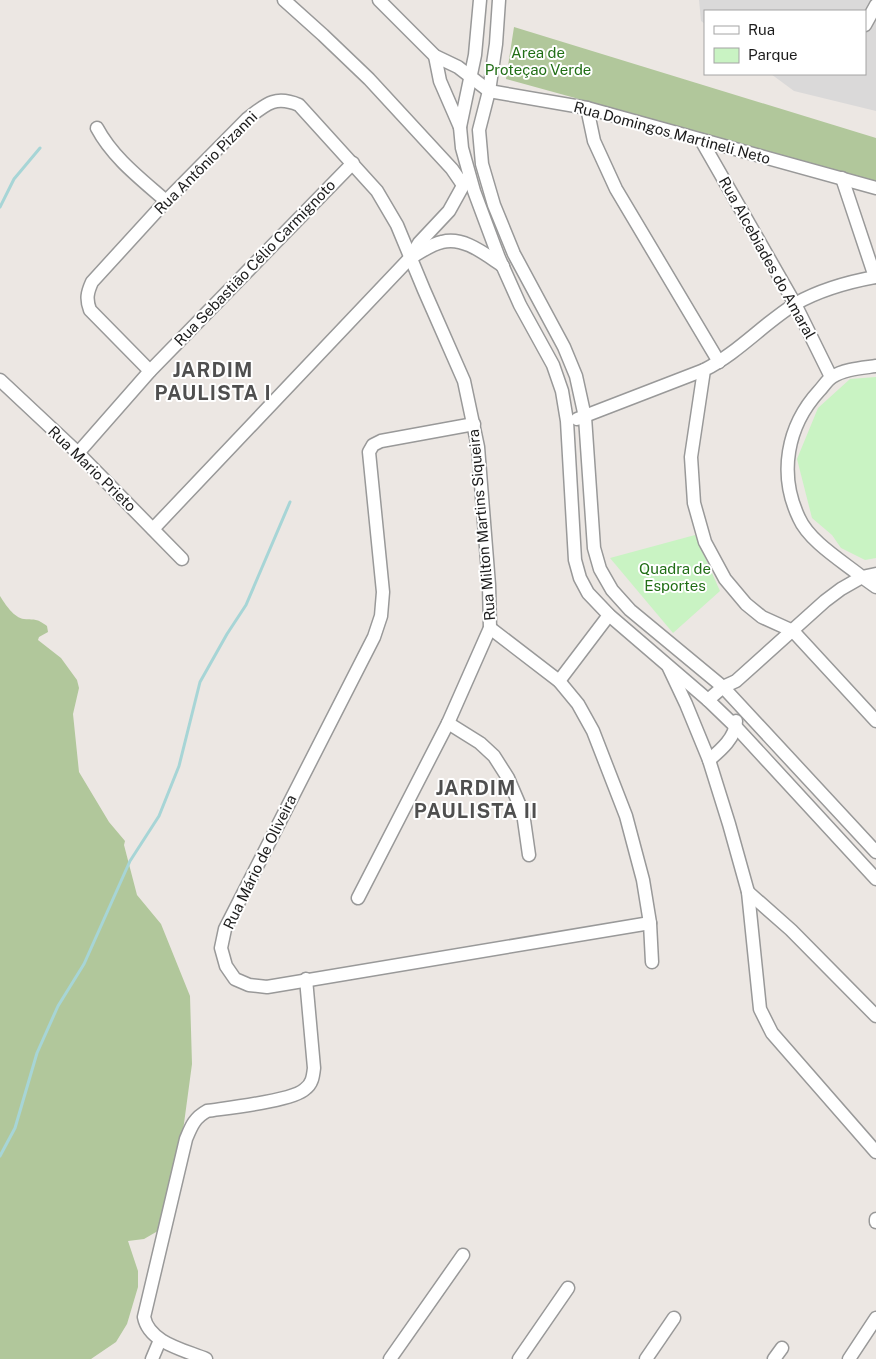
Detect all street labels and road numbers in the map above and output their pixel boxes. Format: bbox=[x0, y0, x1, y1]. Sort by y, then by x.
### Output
street label: Rua Domingos Martineli Neto bbox=[572, 98, 772, 167]
street label: Rua Antônio Pizanni bbox=[151, 108, 260, 217]
street label: Rua Alcebiades do Amaral bbox=[716, 174, 819, 342]
street label: Rua Sebastião Célio Carmignoto bbox=[171, 176, 339, 349]
street label: Rua Mario Prieto bbox=[45, 423, 140, 515]
street label: Rua Milton Martins Siqueira bbox=[465, 428, 498, 622]
street label: Rua Mário de Oliveira bbox=[220, 792, 299, 932]

